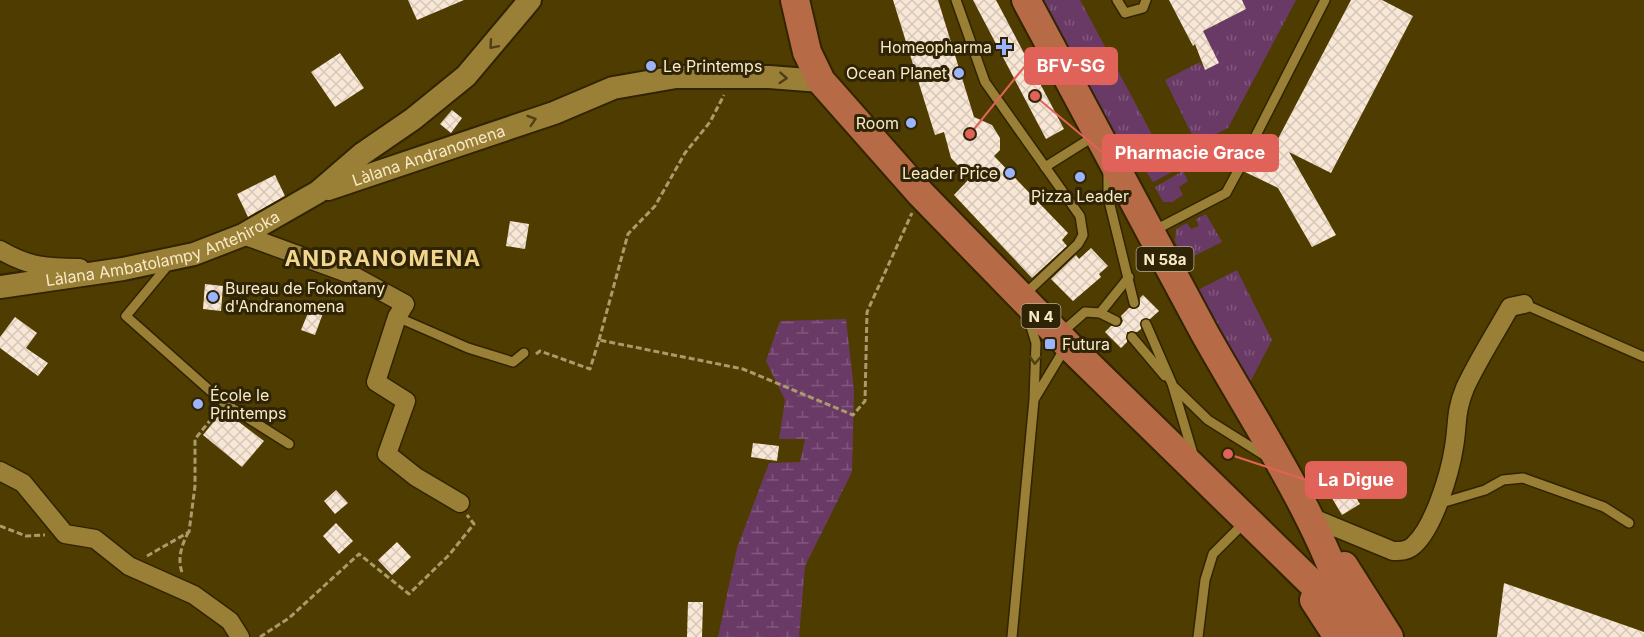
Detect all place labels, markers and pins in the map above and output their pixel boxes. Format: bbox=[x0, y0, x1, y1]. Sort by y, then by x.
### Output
place label: Homeopharma bbox=[880, 37, 992, 57]
marker: Homeopharma bbox=[997, 40, 1011, 54]
callout: BFV-SG bbox=[1025, 48, 1117, 84]
place label: Le Printemps bbox=[663, 56, 762, 76]
marker: Le Printemps bbox=[644, 59, 658, 73]
place label: Ocean Planet bbox=[846, 63, 947, 83]
marker: Ocean Planet bbox=[952, 66, 966, 80]
place label: Room bbox=[856, 113, 899, 133]
marker: Room bbox=[904, 116, 918, 130]
callout: Pharmacie Grace bbox=[1103, 135, 1278, 171]
place label: Leader Price bbox=[902, 163, 998, 183]
marker: Leader Price bbox=[1003, 166, 1017, 180]
marker: Pizza Leader bbox=[1073, 170, 1087, 184]
place label: Pizza Leader bbox=[1031, 186, 1129, 206]
place label: Bureau de Fokontany d'Andranomena bbox=[225, 278, 385, 316]
marker: Bureau de Fokontany d'Andranomena bbox=[206, 290, 220, 304]
place label: Futura bbox=[1062, 334, 1110, 354]
marker: Futura bbox=[1043, 337, 1057, 351]
place label: École le Printemps bbox=[210, 385, 286, 423]
marker: École le Printemps bbox=[191, 397, 205, 411]
callout: La Digue bbox=[1306, 462, 1406, 498]

